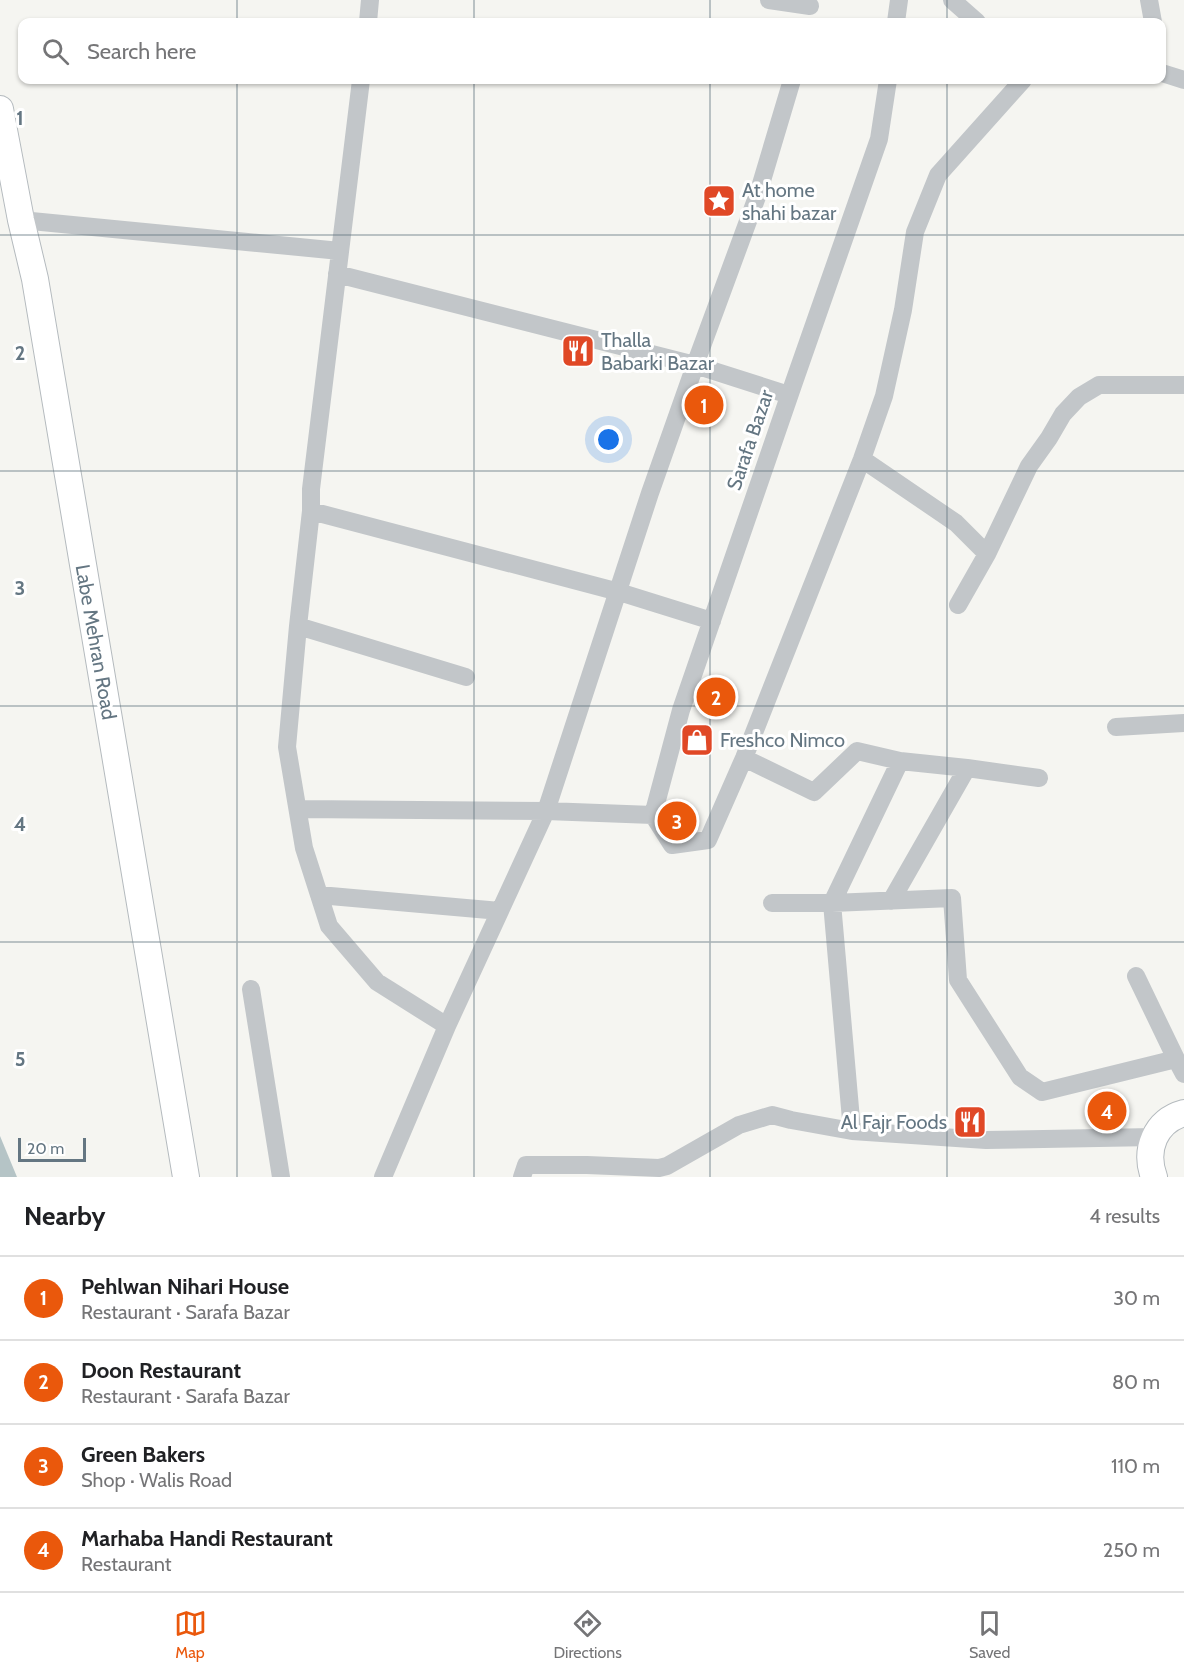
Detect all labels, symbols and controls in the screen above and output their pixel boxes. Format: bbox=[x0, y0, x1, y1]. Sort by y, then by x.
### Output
search box bbox=[18, 18, 1166, 84]
icon: search bbox=[39, 35, 72, 68]
text: Search here bbox=[87, 38, 196, 65]
text: 1 bbox=[16, 106, 24, 130]
place label: At home shahi bazar bbox=[742, 178, 837, 225]
place icon: At home shahi bazar bbox=[701, 183, 737, 219]
place label: Thalla Babarki Bazar bbox=[601, 328, 715, 375]
restaurant icon: Thalla Babarki Bazar bbox=[560, 333, 596, 369]
text: 2 bbox=[15, 341, 25, 365]
pin: 1 bbox=[684, 382, 724, 428]
street label: Sarafa Bazar bbox=[722, 386, 779, 493]
your location bbox=[594, 425, 623, 454]
street label: Labe Mehran Road bbox=[71, 562, 121, 722]
text: 3 bbox=[15, 576, 25, 600]
pin: 2 bbox=[696, 674, 736, 720]
shop icon: Freshco Nimco bbox=[679, 722, 715, 758]
place label: Freshco Nimco bbox=[720, 728, 845, 752]
pin: 3 bbox=[658, 798, 696, 844]
text: 4 bbox=[14, 812, 26, 836]
text: 5 bbox=[15, 1047, 25, 1071]
pin: 4 bbox=[1088, 1088, 1126, 1134]
restaurant icon: Al Fajr Foods bbox=[952, 1104, 988, 1140]
place label: Al Fajr Foods bbox=[841, 1110, 947, 1134]
scale bar bbox=[18, 1135, 86, 1162]
text: 20 m bbox=[27, 1139, 64, 1158]
text: Nearby bbox=[24, 1200, 105, 1232]
text: 4 results bbox=[1089, 1204, 1160, 1228]
text: Pehlwan Nihari House bbox=[81, 1273, 289, 1300]
text: 1 bbox=[40, 1286, 47, 1310]
text: 30 m bbox=[1113, 1286, 1160, 1310]
text: Restaurant · Sarafa Bazar bbox=[81, 1300, 290, 1324]
text: Doon Restaurant bbox=[81, 1357, 241, 1384]
text: 2 bbox=[38, 1370, 49, 1394]
text: 80 m bbox=[1112, 1370, 1160, 1394]
text: Restaurant · Sarafa Bazar bbox=[81, 1384, 290, 1408]
text: Green Bakers bbox=[81, 1441, 205, 1468]
text: 3 bbox=[38, 1454, 49, 1478]
text: 110 m bbox=[1111, 1454, 1160, 1478]
text: Shop · Walis Road bbox=[81, 1468, 232, 1492]
text: Marhaba Handi Restaurant bbox=[81, 1525, 333, 1552]
text: 4 bbox=[37, 1538, 50, 1562]
text: 250 m bbox=[1103, 1538, 1160, 1562]
text: Restaurant bbox=[81, 1552, 172, 1576]
tab: Map bbox=[174, 1607, 207, 1662]
tab: Directions bbox=[554, 1607, 622, 1662]
tab: Saved bbox=[969, 1607, 1010, 1662]

